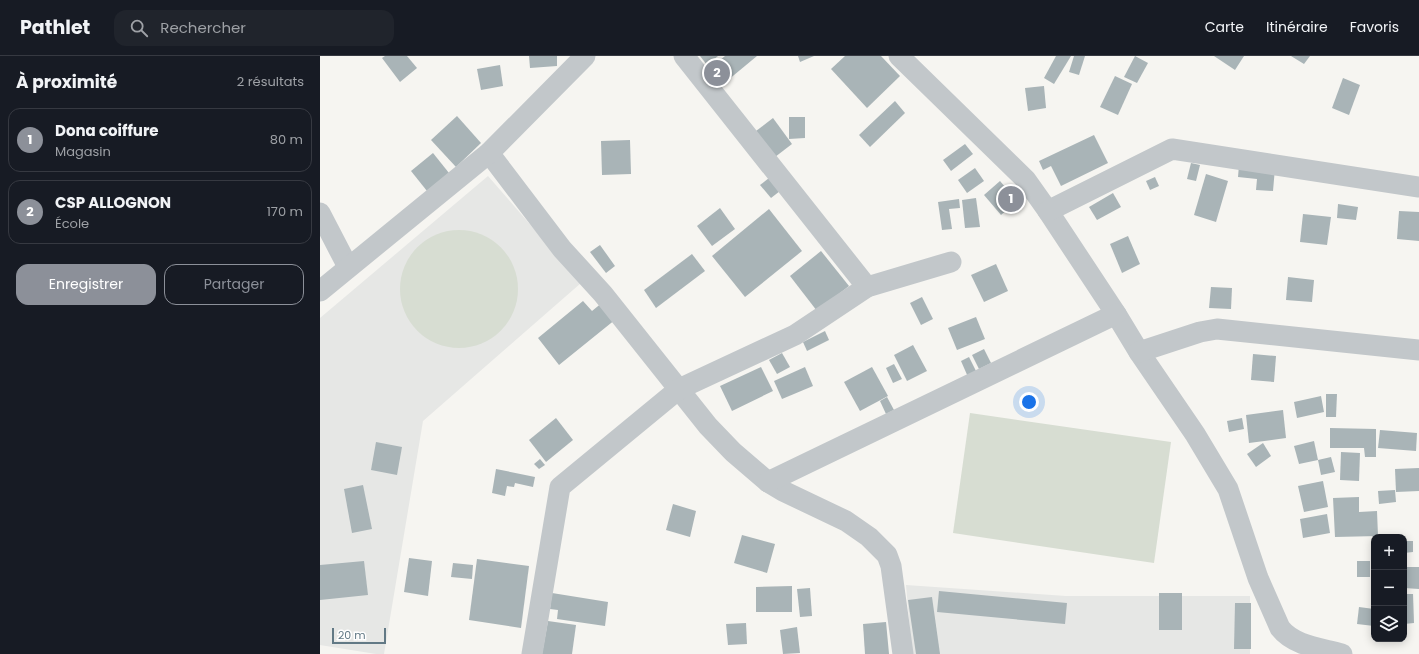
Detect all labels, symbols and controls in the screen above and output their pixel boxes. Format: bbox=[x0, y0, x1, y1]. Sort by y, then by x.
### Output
search box bbox=[114, 10, 394, 46]
text: Pathlet bbox=[20, 14, 90, 41]
icon: search bbox=[128, 17, 150, 39]
text: Rechercher bbox=[160, 17, 246, 38]
text: Carte bbox=[1205, 17, 1244, 37]
text: Itinéraire bbox=[1266, 17, 1328, 37]
text: Favoris bbox=[1350, 17, 1399, 37]
pin: 2 bbox=[704, 58, 730, 88]
text: À proximité bbox=[16, 70, 117, 94]
text: 2 résultats bbox=[237, 72, 304, 91]
text: Dona coiffure bbox=[55, 120, 159, 141]
text: 1 bbox=[28, 130, 32, 149]
text: 80 m bbox=[270, 130, 303, 149]
text: Magasin bbox=[55, 142, 111, 161]
pin: 1 bbox=[998, 184, 1024, 214]
text: CSP ALLOGNON bbox=[55, 192, 171, 213]
text: 2 bbox=[26, 202, 34, 221]
text: 170 m bbox=[267, 202, 303, 221]
text: École bbox=[55, 214, 89, 233]
button: Enregistrer bbox=[16, 264, 156, 305]
button: Partager bbox=[164, 264, 304, 305]
your location bbox=[1019, 392, 1039, 412]
map controls bbox=[1371, 534, 1407, 642]
button: + bbox=[1371, 534, 1407, 570]
button: − bbox=[1371, 570, 1407, 606]
button: layers bbox=[1371, 606, 1407, 642]
scale bar bbox=[332, 626, 386, 645]
text: 20 m bbox=[338, 627, 366, 643]

